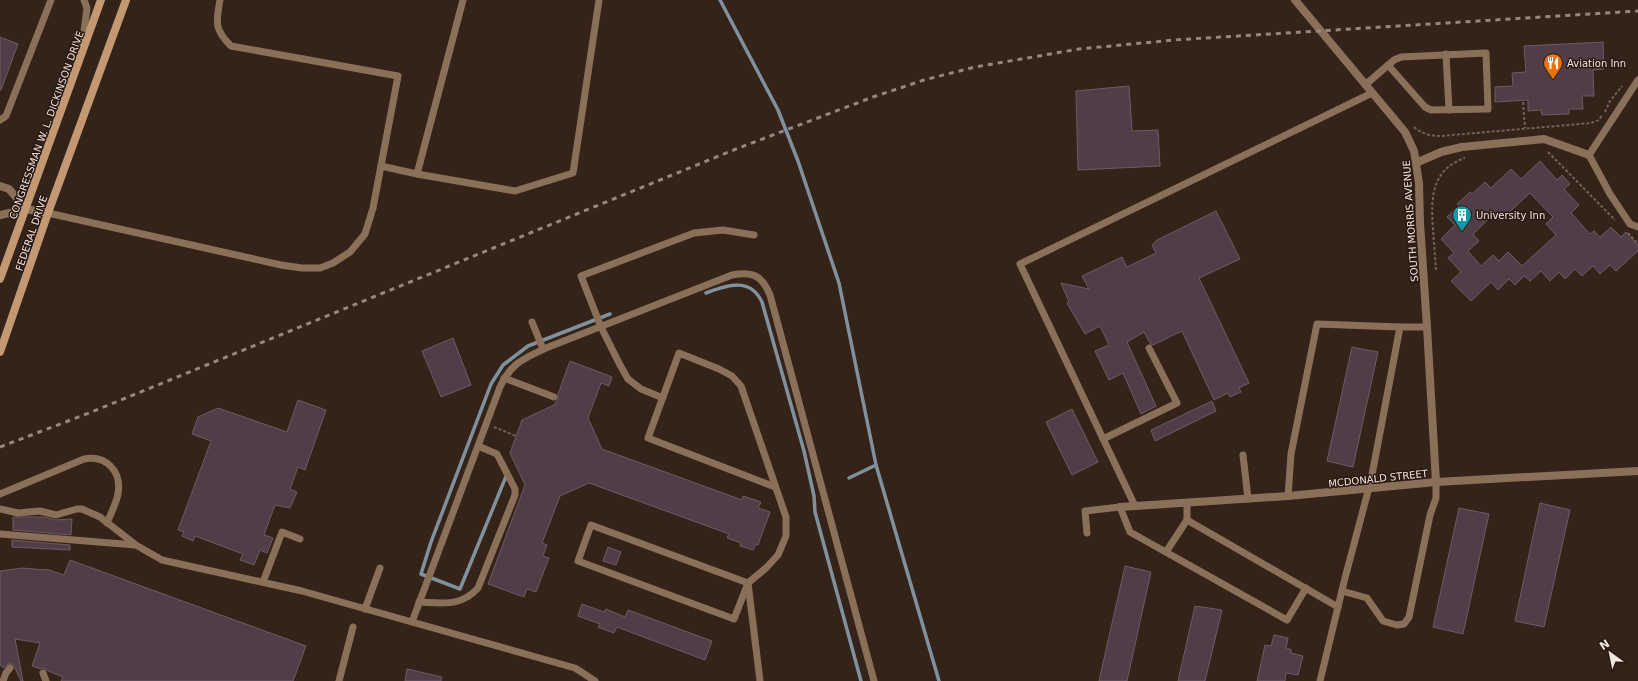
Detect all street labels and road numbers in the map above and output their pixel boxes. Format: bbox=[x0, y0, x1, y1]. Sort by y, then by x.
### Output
street label: CONGRESSMAN W. L. DICKINSON DRIVE bbox=[7, 30, 86, 221]
street label: SOUTH MORRIS AVENUE bbox=[1401, 160, 1420, 282]
street label: FEDERAL DRIVE bbox=[13, 194, 50, 272]
street label: MCDONALD STREET bbox=[1328, 468, 1429, 489]

